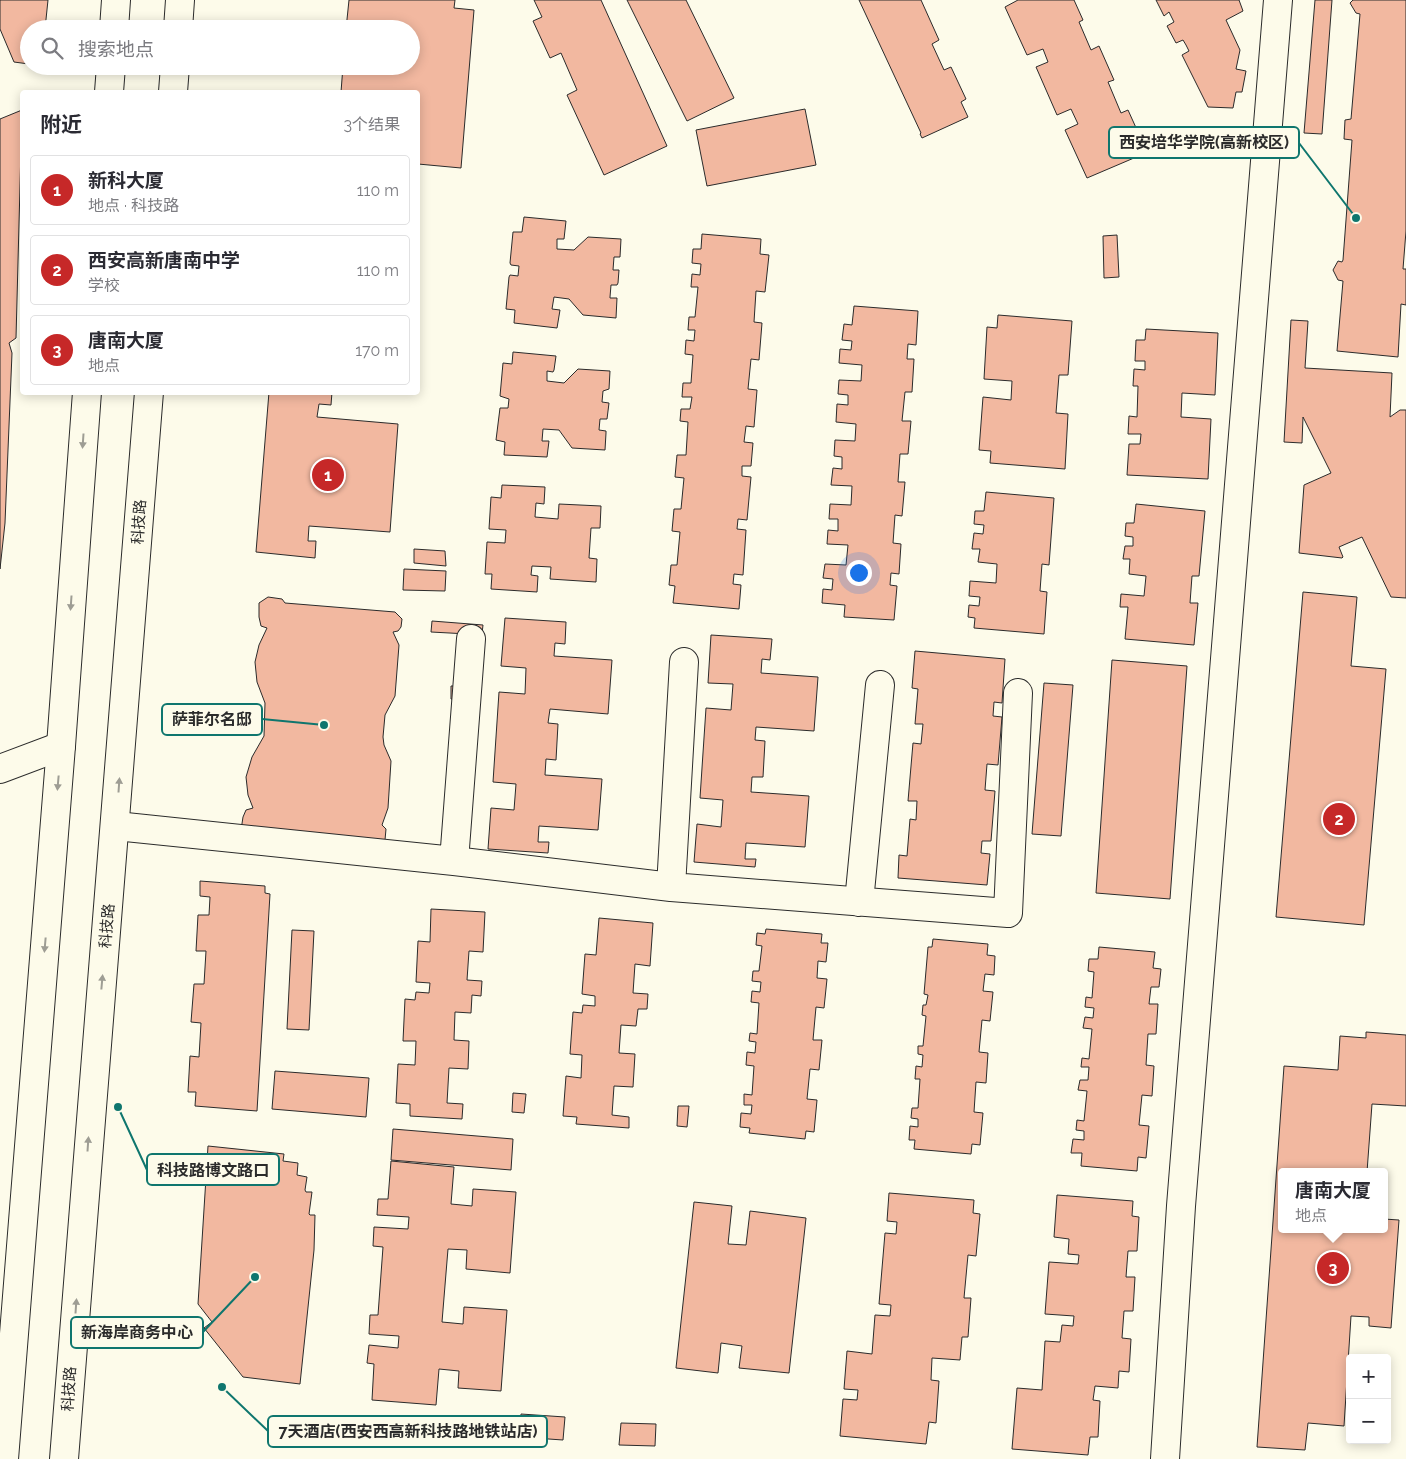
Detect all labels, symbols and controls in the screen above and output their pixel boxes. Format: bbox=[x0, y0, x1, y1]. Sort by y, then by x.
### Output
search box bbox=[20, 20, 420, 75]
icon: search bbox=[38, 34, 66, 62]
text: 搜索地点 bbox=[78, 38, 154, 60]
text: 附近 bbox=[40, 112, 82, 137]
text: 3个结果 bbox=[343, 115, 400, 134]
callout: 西安培华学院(高新校区) bbox=[1109, 127, 1299, 158]
text: 西安培华学院(高新校区) bbox=[1119, 133, 1289, 152]
text: 新科大厦 bbox=[88, 169, 164, 191]
text: 1 bbox=[53, 181, 61, 200]
text: 110 m bbox=[357, 181, 399, 200]
text: 地点 · 科技路 bbox=[88, 196, 179, 215]
text: 西安高新唐南中学 bbox=[88, 249, 240, 271]
text: 2 bbox=[52, 261, 62, 280]
text: 110 m bbox=[357, 261, 399, 280]
text: 学校 bbox=[88, 276, 120, 295]
text: 唐南大厦 bbox=[88, 329, 164, 351]
text: 3 bbox=[53, 341, 61, 360]
text: 170 m bbox=[355, 341, 399, 360]
text: 地点 bbox=[88, 356, 120, 375]
one-way arrow bbox=[79, 433, 87, 449]
pin: 1 bbox=[312, 456, 344, 494]
street label: 科技路 bbox=[128, 499, 150, 545]
your location bbox=[846, 560, 872, 586]
one-way arrow bbox=[67, 595, 75, 611]
callout: 萨菲尔名邸 bbox=[162, 704, 262, 735]
text: 萨菲尔名邸 bbox=[172, 710, 252, 729]
one-way arrow bbox=[54, 775, 62, 791]
one-way arrow bbox=[115, 777, 123, 793]
pin: 2 bbox=[1323, 800, 1355, 838]
street label: 科技路 bbox=[96, 903, 118, 949]
one-way arrow bbox=[41, 937, 49, 953]
one-way arrow bbox=[98, 973, 106, 989]
one-way arrow bbox=[84, 1135, 92, 1151]
callout: 科技路博文路口 bbox=[147, 1154, 279, 1185]
text: 科技路博文路口 bbox=[157, 1161, 269, 1180]
popup bbox=[1278, 1168, 1388, 1233]
text: 唐南大厦 bbox=[1295, 1179, 1371, 1201]
text: 地点 bbox=[1295, 1206, 1327, 1225]
pin: 3 bbox=[1317, 1249, 1349, 1287]
one-way arrow bbox=[72, 1297, 80, 1313]
callout: 新海岸商务中心 bbox=[71, 1317, 203, 1348]
text: 新海岸商务中心 bbox=[81, 1323, 193, 1342]
map controls bbox=[1346, 1354, 1391, 1444]
button: + bbox=[1346, 1354, 1391, 1399]
street label: 科技路 bbox=[58, 1366, 80, 1412]
button: − bbox=[1346, 1399, 1391, 1444]
callout: 7天酒店(西安西高新科技路地铁站店) bbox=[268, 1416, 547, 1447]
text: 7天酒店(西安西高新科技路地铁站店) bbox=[279, 1422, 537, 1441]

